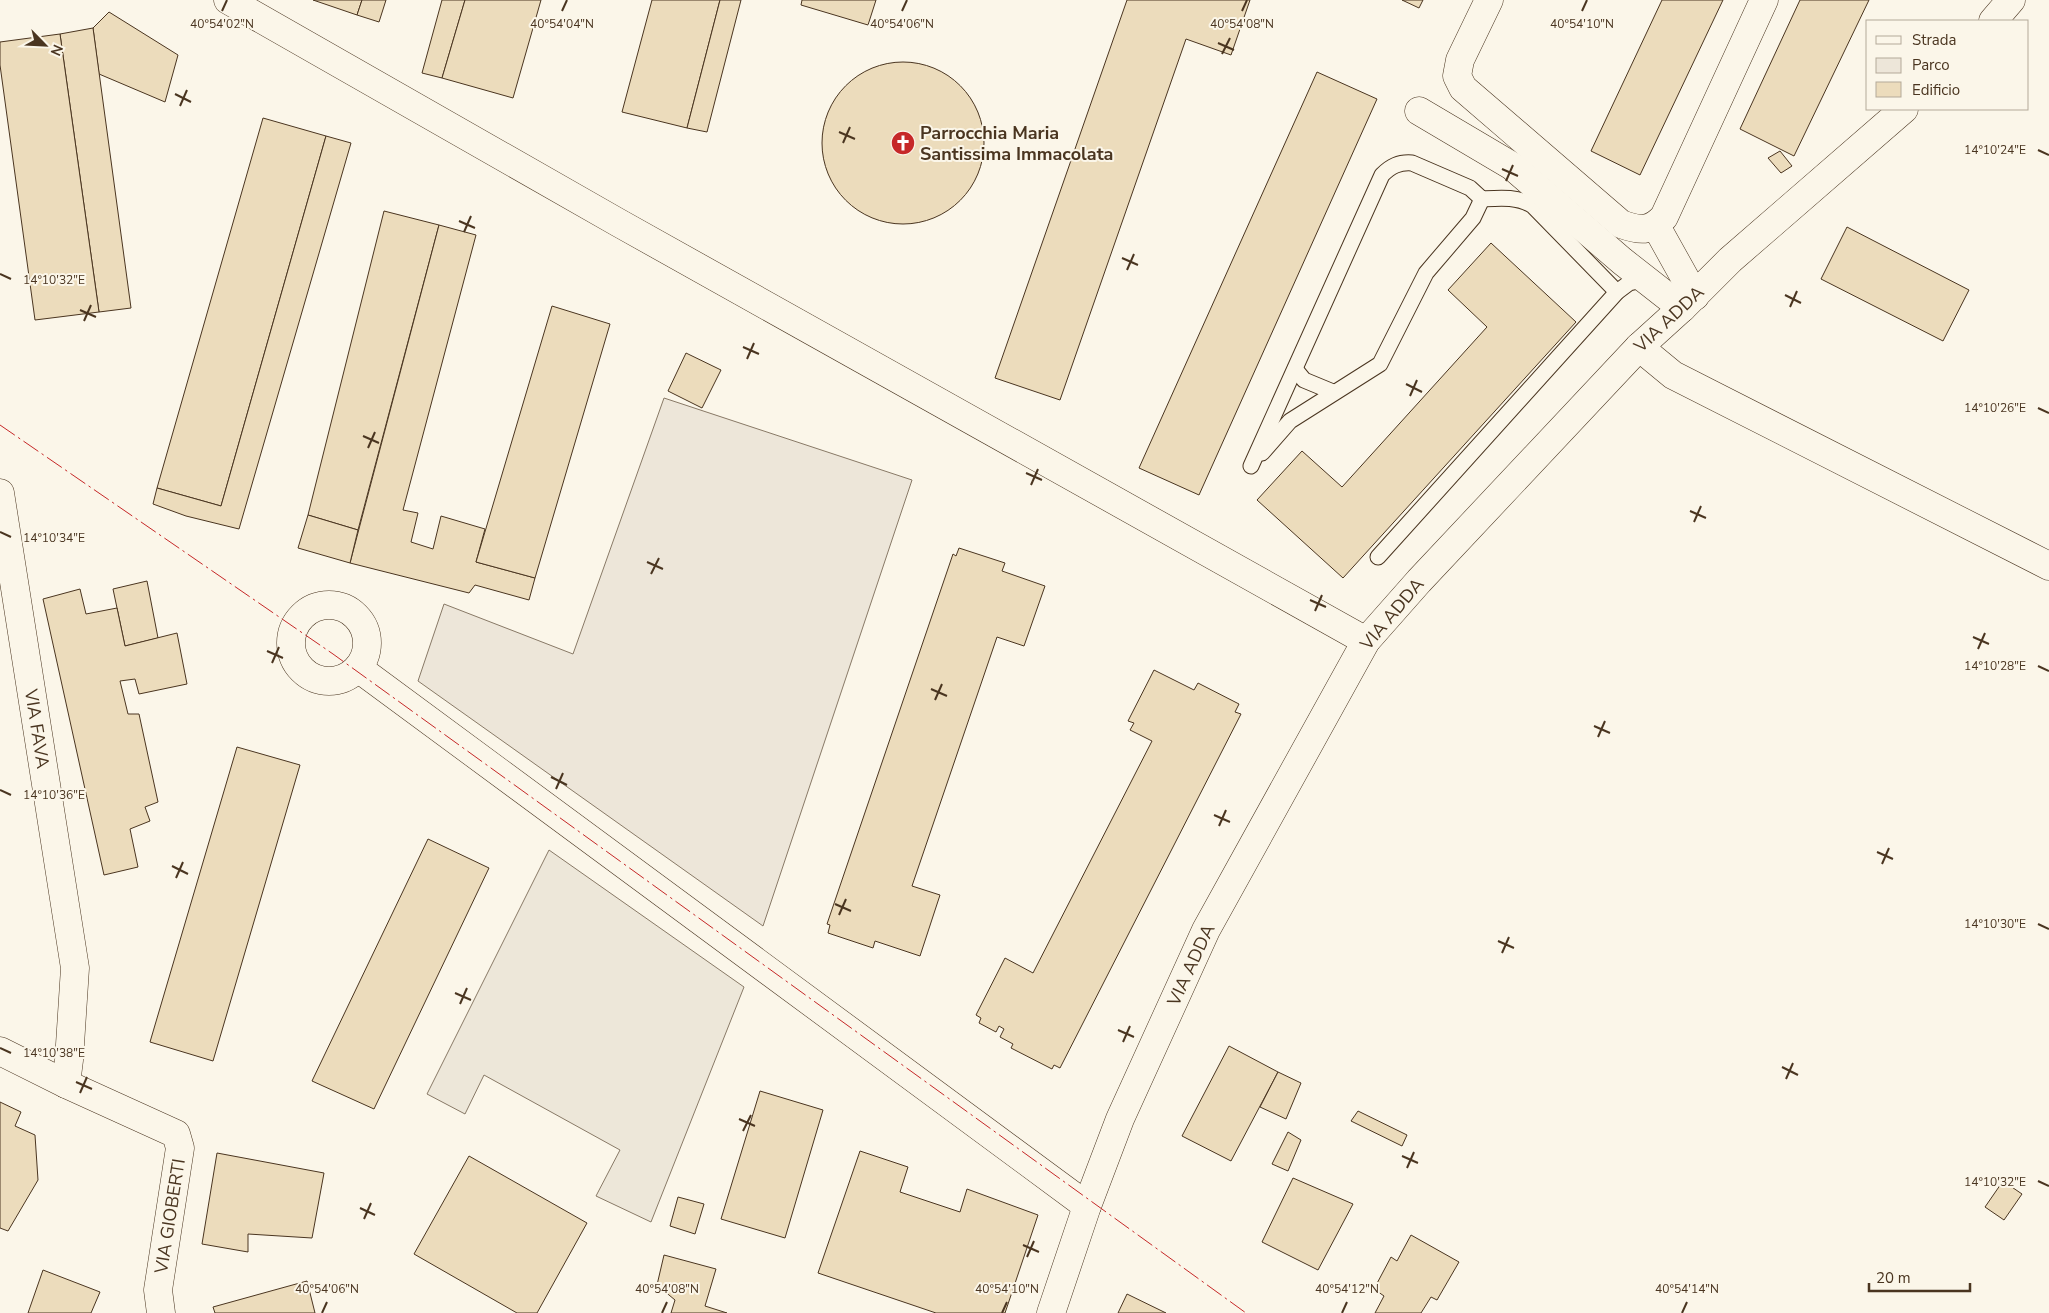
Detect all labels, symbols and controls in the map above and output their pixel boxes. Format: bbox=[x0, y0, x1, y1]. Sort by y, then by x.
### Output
text: 40°54'02"N bbox=[190, 16, 254, 32]
text: 40°54'04"N bbox=[530, 16, 594, 32]
text: 40°54'06"N bbox=[870, 16, 934, 32]
text: 40°54'08"N bbox=[1210, 16, 1274, 32]
text: 40°54'10"N bbox=[1550, 16, 1614, 32]
north arrow bbox=[20, 20, 70, 70]
legend bbox=[1866, 20, 2029, 110]
text: Strada bbox=[1912, 30, 1956, 50]
text: N bbox=[46, 41, 67, 59]
text: Parco bbox=[1912, 55, 1950, 75]
text: Edificio bbox=[1912, 80, 1960, 100]
place label: Parrocchia Maria Santissima Immacolata bbox=[920, 121, 1113, 166]
church icon: Parrocchia Maria Santissima Immacolata bbox=[890, 130, 916, 156]
text: 14°10'24"E bbox=[1964, 142, 2026, 158]
text: 14°10'32"E bbox=[23, 272, 85, 288]
street label: VIA ADDA bbox=[1628, 280, 1709, 358]
text: 14°10'26"E bbox=[1964, 400, 2026, 416]
text: 14°10'34"E bbox=[23, 530, 85, 546]
street label: VIA ADDA bbox=[1354, 573, 1429, 656]
text: 14°10'28"E bbox=[1964, 658, 2026, 674]
street label: VIA FAVA bbox=[19, 686, 55, 771]
text: 14°10'36"E bbox=[23, 787, 85, 803]
text: 14°10'30"E bbox=[1964, 916, 2026, 932]
street label: VIA ADDA bbox=[1161, 920, 1220, 1011]
text: 14°10'38"E bbox=[23, 1045, 85, 1061]
street label: VIA GIOBERTI bbox=[149, 1157, 191, 1276]
text: 14°10'32"E bbox=[1964, 1174, 2026, 1190]
scale bar bbox=[1869, 1260, 1970, 1292]
text: 20 m bbox=[1876, 1268, 1911, 1288]
text: 40°54'06"N bbox=[295, 1281, 359, 1297]
text: 40°54'08"N bbox=[635, 1281, 699, 1297]
text: 40°54'10"N bbox=[975, 1281, 1039, 1297]
text: 40°54'12"N bbox=[1315, 1281, 1379, 1297]
text: 40°54'14"N bbox=[1655, 1281, 1719, 1297]

